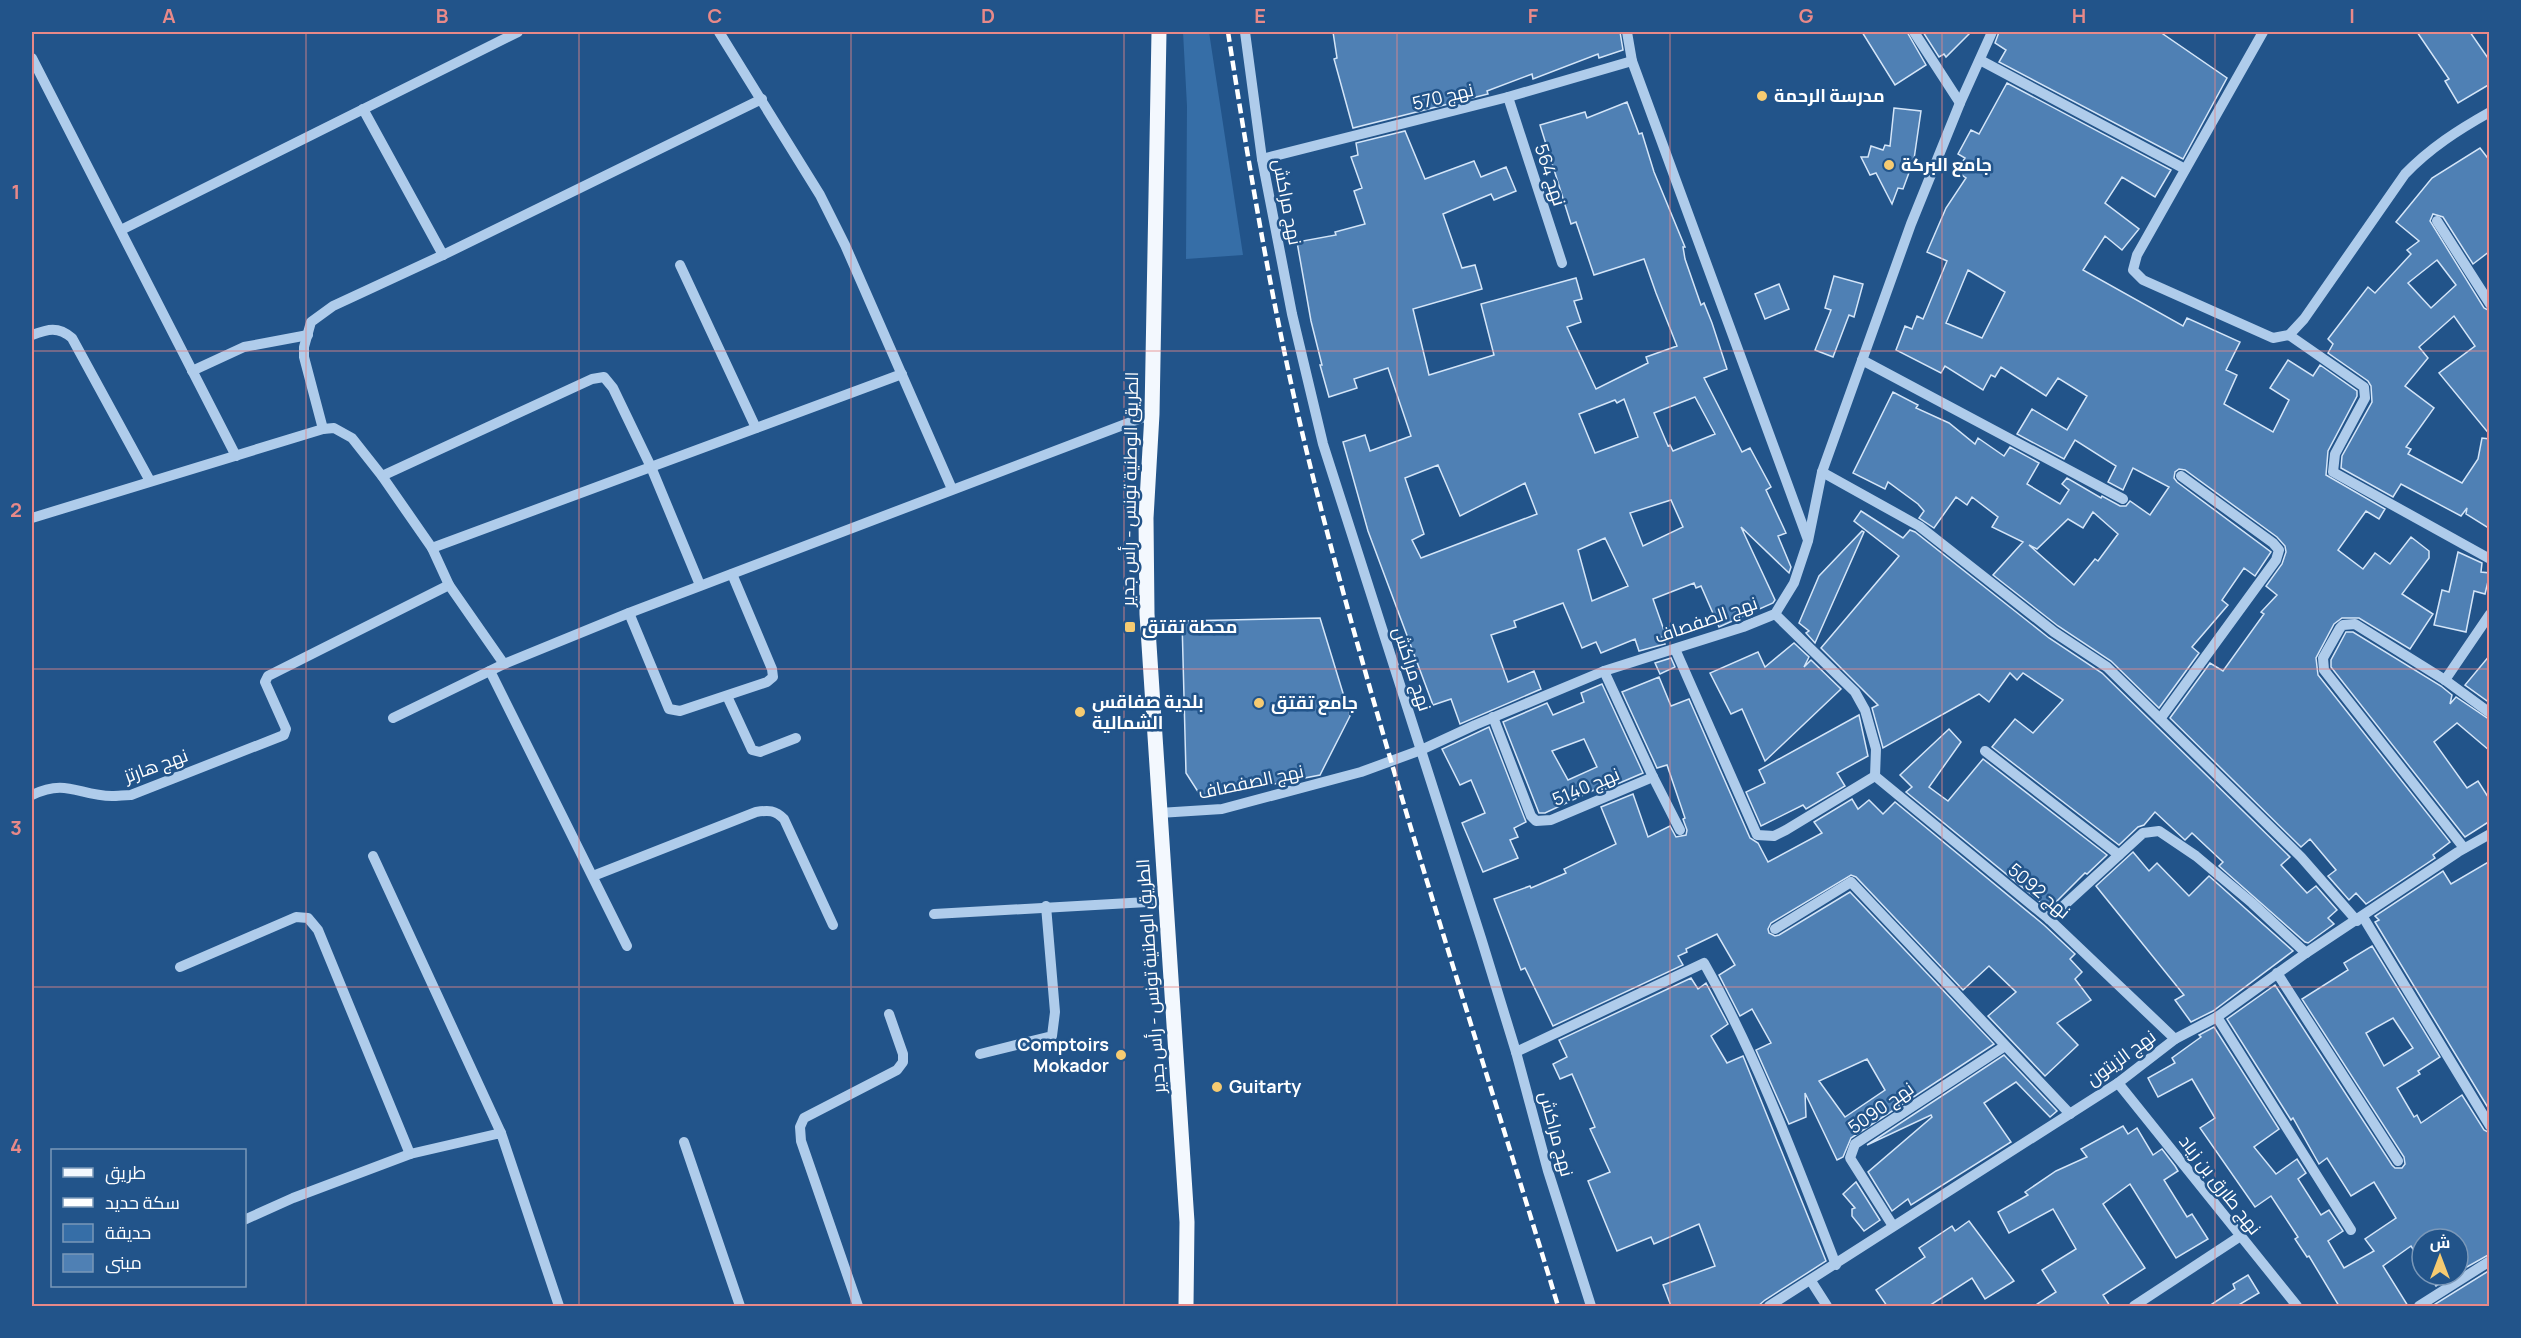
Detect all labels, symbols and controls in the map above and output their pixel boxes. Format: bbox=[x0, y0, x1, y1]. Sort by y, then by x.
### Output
text: A bbox=[162, 2, 176, 29]
text: B bbox=[436, 2, 449, 29]
text: C bbox=[708, 2, 722, 29]
text: D bbox=[981, 2, 995, 29]
text: E bbox=[1254, 2, 1266, 29]
text: F bbox=[1528, 2, 1539, 29]
text: G bbox=[1799, 2, 1814, 29]
text: H bbox=[2072, 2, 2086, 29]
text: I bbox=[2349, 2, 2355, 29]
street label: نهج 570 bbox=[1410, 77, 1476, 116]
place label: مدرسة الرحمة bbox=[1774, 83, 1885, 107]
marker: مدرسة الرحمة bbox=[1755, 89, 1769, 103]
street label: نهج 564 bbox=[1529, 141, 1572, 209]
place label: جامع البركة bbox=[1901, 152, 1992, 177]
street label: نهج مراكش bbox=[1267, 157, 1308, 247]
marker: جامع البركة bbox=[1882, 158, 1896, 172]
text: 1 bbox=[12, 178, 20, 205]
street label: الطريق الوطنية تونس - رأس جدير bbox=[1115, 371, 1144, 608]
text: 2 bbox=[10, 496, 22, 523]
street label: نهج الصفصاف bbox=[1651, 590, 1761, 649]
place label: محطة تقتق bbox=[1142, 614, 1237, 638]
marker: محطة تقتق bbox=[1123, 620, 1137, 634]
street label: نهج مراكش bbox=[1387, 624, 1438, 714]
place label: بلدية صفاقس الشمالية bbox=[1092, 689, 1204, 734]
place label: جامع تقتق bbox=[1271, 690, 1358, 715]
marker: جامع تقتق bbox=[1252, 696, 1266, 710]
marker: بلدية صفاقس الشمالية bbox=[1073, 705, 1087, 719]
street label: نهج هارتز bbox=[120, 742, 191, 789]
street label: نهج الصفصاف bbox=[1196, 758, 1306, 805]
street label: نهج 5140 bbox=[1548, 761, 1623, 812]
text: 3 bbox=[10, 814, 22, 841]
street label: نهج 5092 bbox=[2003, 857, 2076, 924]
street label: الطريق الوطنية تونس - رأس جدير bbox=[1130, 858, 1171, 1095]
street label: نهج الزيتون bbox=[2081, 1024, 2161, 1091]
place label: Comptoirs Mokador bbox=[1017, 1032, 1109, 1077]
marker: Comptoirs Mokador bbox=[1114, 1048, 1128, 1062]
place label: Guitarty bbox=[1229, 1074, 1301, 1098]
street label: نهج 5090 bbox=[1843, 1076, 1919, 1139]
marker: Guitarty bbox=[1210, 1080, 1224, 1094]
street label: نهج مراكش bbox=[1533, 1089, 1580, 1179]
street label: نهج طارق بن زياد bbox=[2174, 1130, 2267, 1240]
text: 4 bbox=[10, 1132, 22, 1159]
legend bbox=[51, 1149, 246, 1287]
text: طريق bbox=[105, 1160, 146, 1185]
text: سكة حديد bbox=[105, 1190, 180, 1214]
text: حديقة bbox=[105, 1220, 151, 1244]
north arrow bbox=[2410, 1227, 2470, 1287]
text: ش bbox=[2430, 1231, 2450, 1253]
text: مبنى bbox=[105, 1250, 142, 1274]

